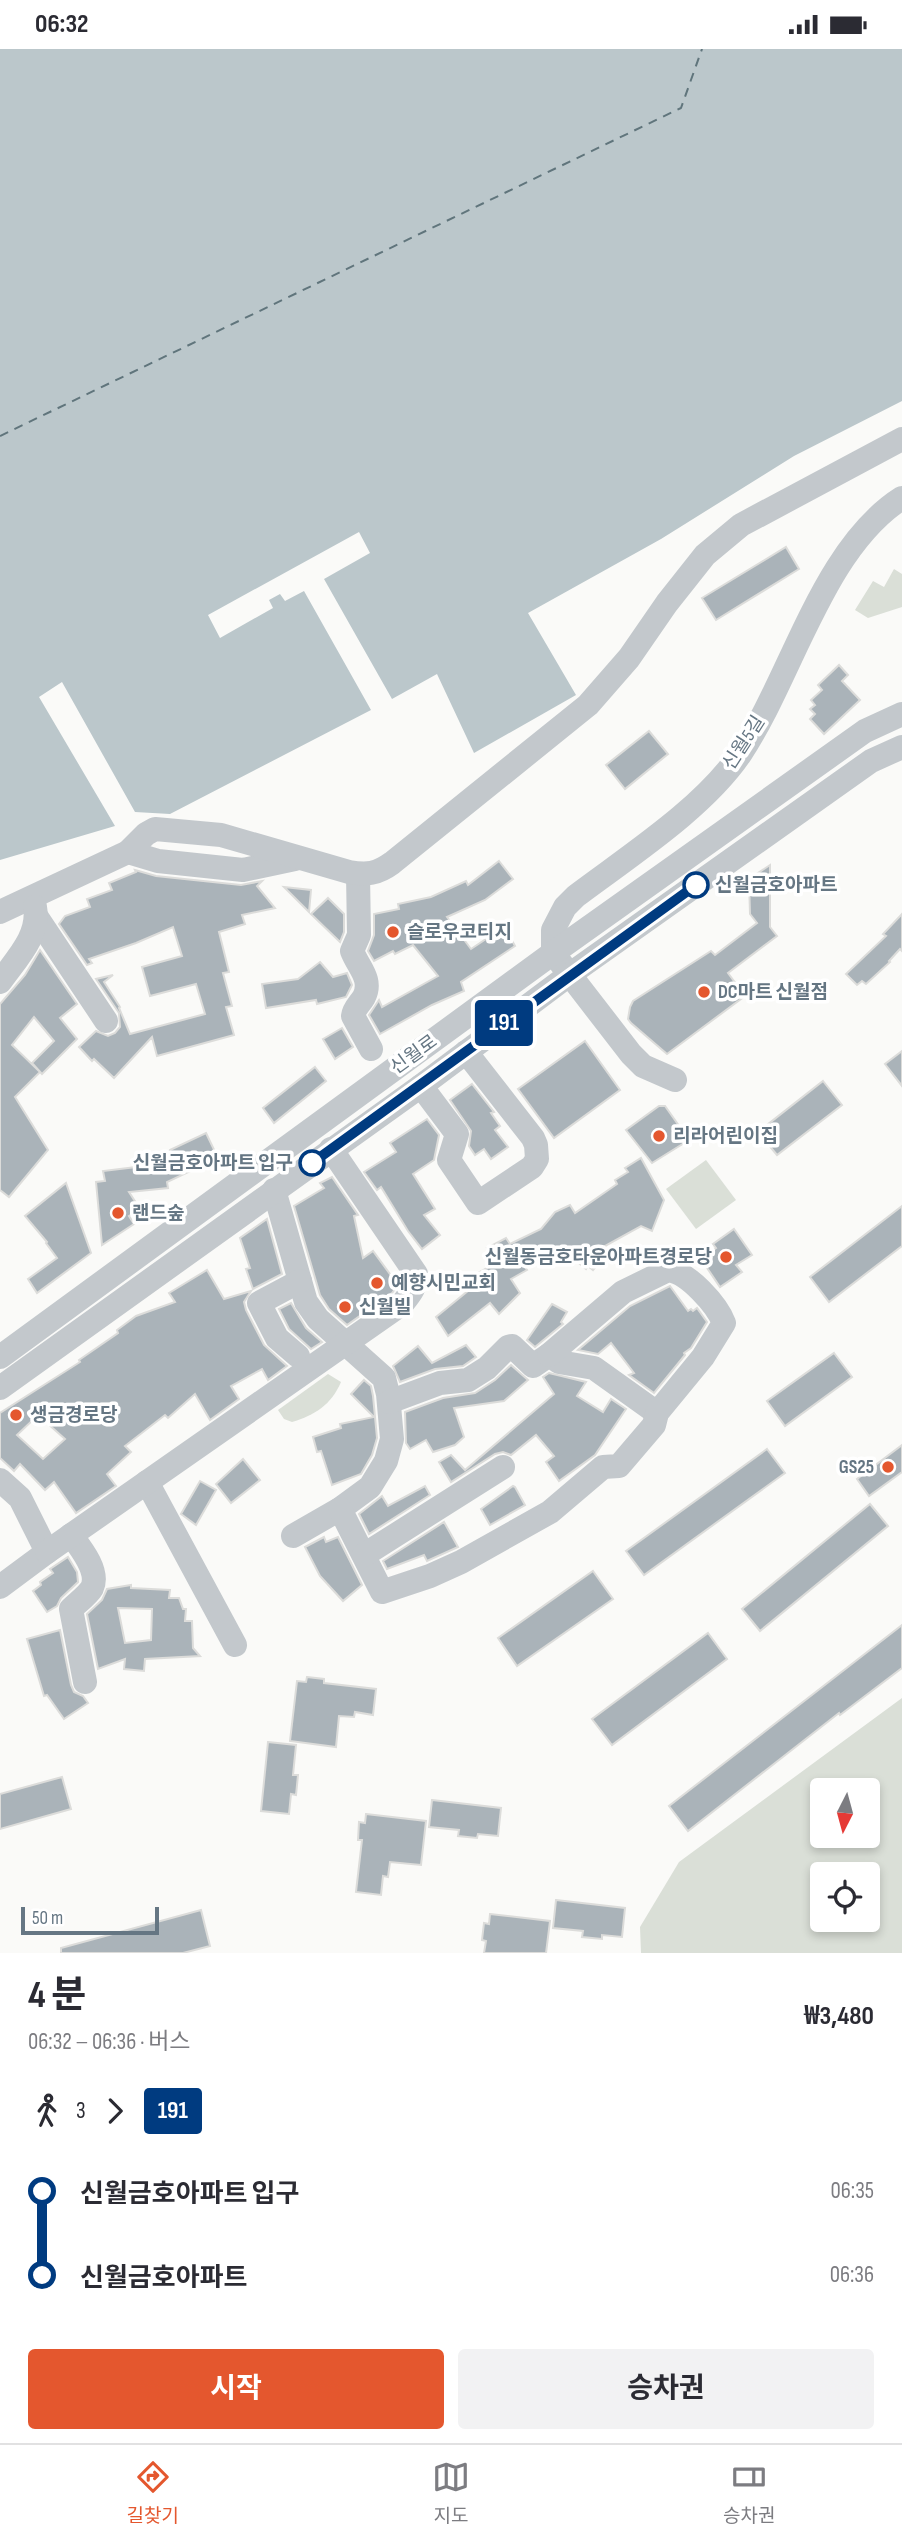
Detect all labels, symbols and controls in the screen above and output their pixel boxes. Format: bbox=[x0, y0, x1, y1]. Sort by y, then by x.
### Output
text: 06:32 bbox=[35, 9, 88, 40]
street label: 신월5길 bbox=[718, 712, 770, 774]
marker: 신월금호아파트 bbox=[683, 872, 709, 898]
place label: 신월금호아파트 bbox=[715, 874, 837, 897]
place label: 슬로우코티지 bbox=[407, 921, 512, 944]
marker: 슬로우코티지 bbox=[385, 924, 401, 940]
place label: DC마트 신월점 bbox=[718, 981, 828, 1004]
marker: DC마트 신월점 bbox=[696, 984, 712, 1000]
line badge: 191 bbox=[464, 1000, 544, 1046]
text: 191 bbox=[489, 1008, 519, 1037]
street label: 신월로 bbox=[386, 1030, 442, 1080]
place label: 리라어린이집 bbox=[673, 1125, 778, 1148]
marker: 리라어린이집 bbox=[651, 1128, 667, 1144]
marker: 신월금호아파트 입구 bbox=[299, 1150, 325, 1176]
place label: 신월금호아파트 입구 bbox=[133, 1152, 293, 1175]
place label: 랜드숲 bbox=[132, 1202, 184, 1225]
marker: 랜드숲 bbox=[110, 1205, 126, 1221]
place label: 신월동금호타운아파트경로당 bbox=[485, 1246, 713, 1269]
marker: 신월동금호타운아파트경로당 bbox=[718, 1249, 734, 1265]
place label: 예향시민교회 bbox=[391, 1272, 496, 1295]
marker: 예향시민교회 bbox=[369, 1275, 385, 1291]
place label: 신월빌 bbox=[359, 1296, 411, 1319]
marker: 신월빌 bbox=[337, 1299, 353, 1315]
place label: 생금경로당 bbox=[30, 1404, 118, 1427]
marker: 생금경로당 bbox=[8, 1407, 24, 1423]
place label: GS25 bbox=[839, 1456, 874, 1479]
marker: GS25 bbox=[880, 1459, 896, 1475]
north arrow bbox=[810, 1778, 880, 1848]
map controls bbox=[810, 1778, 880, 1932]
button: locate bbox=[810, 1862, 880, 1932]
scale bar bbox=[21, 1904, 159, 1936]
text: 50 m bbox=[32, 1907, 63, 1930]
text: 4 분 bbox=[28, 1973, 87, 2018]
text: ₩3,480 bbox=[804, 2001, 874, 2032]
text: 06:32 – 06:36 · 버스 bbox=[28, 2028, 191, 2056]
icon: walk bbox=[28, 2092, 66, 2130]
icon: forward bbox=[96, 2092, 134, 2130]
text: 191 bbox=[158, 2096, 188, 2125]
text: 3 bbox=[76, 2097, 86, 2125]
text: 06:35 bbox=[830, 2177, 874, 2205]
text: 신월금호아파트 입구 bbox=[80, 2179, 299, 2210]
text: 06:36 bbox=[830, 2261, 874, 2289]
text: 신월금호아파트 bbox=[80, 2263, 247, 2294]
button: 시작 bbox=[28, 2349, 444, 2429]
button: 승차권 bbox=[458, 2349, 874, 2429]
tab: 길찾기 bbox=[127, 2458, 179, 2528]
tab: 지도 bbox=[432, 2458, 470, 2528]
tab: 승차권 bbox=[723, 2458, 775, 2528]

